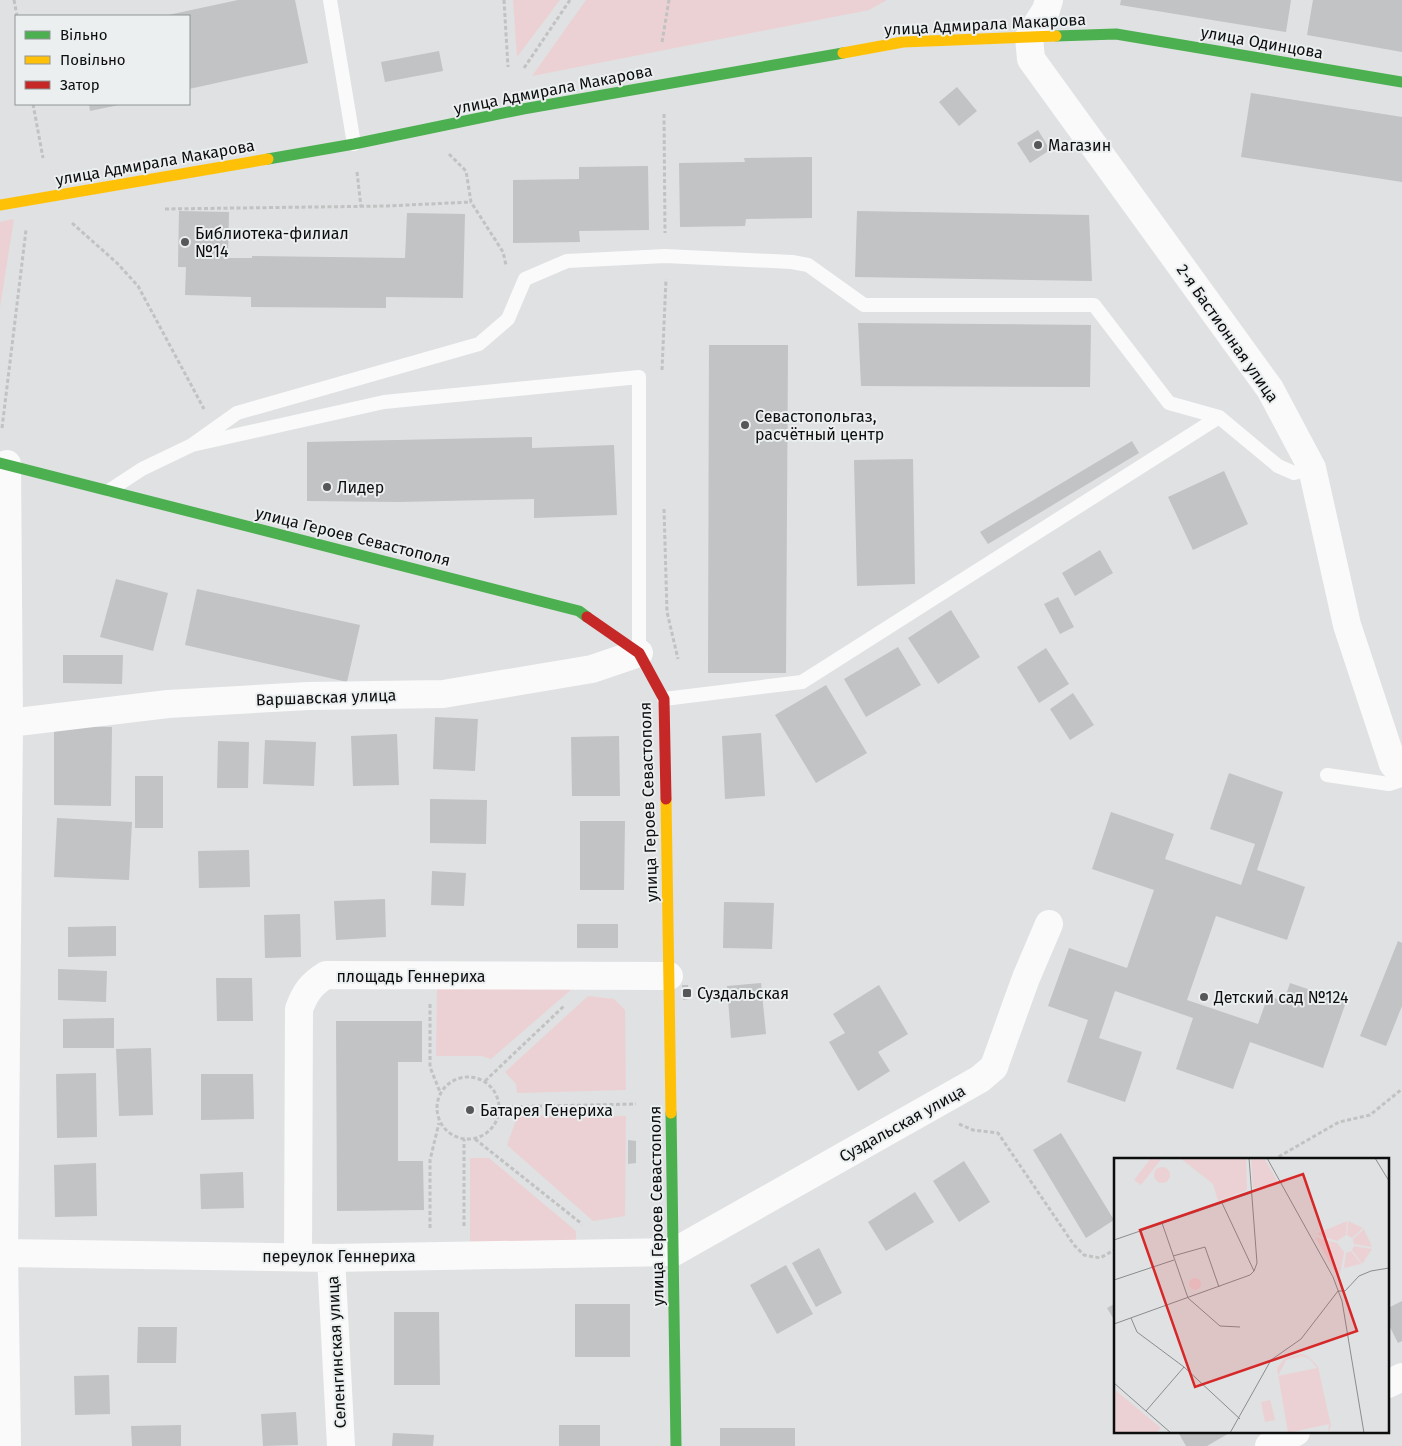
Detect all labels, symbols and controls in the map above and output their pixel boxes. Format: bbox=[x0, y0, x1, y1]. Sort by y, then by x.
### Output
street label: улица Адмирала Макарова bbox=[884, 10, 1086, 39]
legend bbox=[15, 15, 190, 105]
street label: улица Одинцова bbox=[1199, 22, 1325, 63]
text: Вільно bbox=[60, 26, 107, 44]
text: Повільно bbox=[60, 51, 126, 69]
street label: улица Адмирала Макарова bbox=[452, 61, 654, 118]
text: Затор bbox=[60, 76, 100, 94]
street label: улица Адмирала Макарова bbox=[54, 136, 256, 189]
place label: Магазин bbox=[1048, 136, 1111, 155]
marker: Магазин bbox=[1032, 139, 1044, 151]
place label: Библиотека-филиал №14 bbox=[195, 224, 349, 261]
marker: Библиотека-филиал №14 bbox=[179, 236, 191, 248]
street label: 2-я Бастионная улица bbox=[1173, 261, 1282, 406]
place label: Севастопольгаз, расчётный центр bbox=[755, 407, 884, 444]
marker: Севастопольгаз, расчётный центр bbox=[739, 419, 751, 431]
place label: Лидер bbox=[337, 478, 384, 497]
marker: Лидер bbox=[321, 481, 333, 493]
street label: улица Героев Севастополя bbox=[253, 503, 452, 570]
street label: Варшавская улица bbox=[256, 686, 397, 709]
street label: улица Героев Севастополя bbox=[636, 702, 661, 902]
street label: площадь Геннериха bbox=[336, 967, 486, 986]
place label: Суздальская bbox=[697, 984, 789, 1003]
marker: Суздальская bbox=[681, 987, 693, 999]
place label: Детский сад №124 bbox=[1213, 988, 1349, 1007]
marker: Детский сад №124 bbox=[1198, 991, 1210, 1003]
street label: Суздальская улица bbox=[836, 1081, 968, 1166]
place label: Батарея Генериха bbox=[480, 1101, 613, 1120]
marker: Батарея Генериха bbox=[464, 1104, 476, 1116]
street label: улица Героев Севастополя bbox=[645, 1106, 668, 1306]
inset map bbox=[1114, 1158, 1390, 1434]
street label: переулок Геннериха bbox=[262, 1247, 416, 1266]
street label: Селенгинская улица bbox=[323, 1275, 350, 1429]

